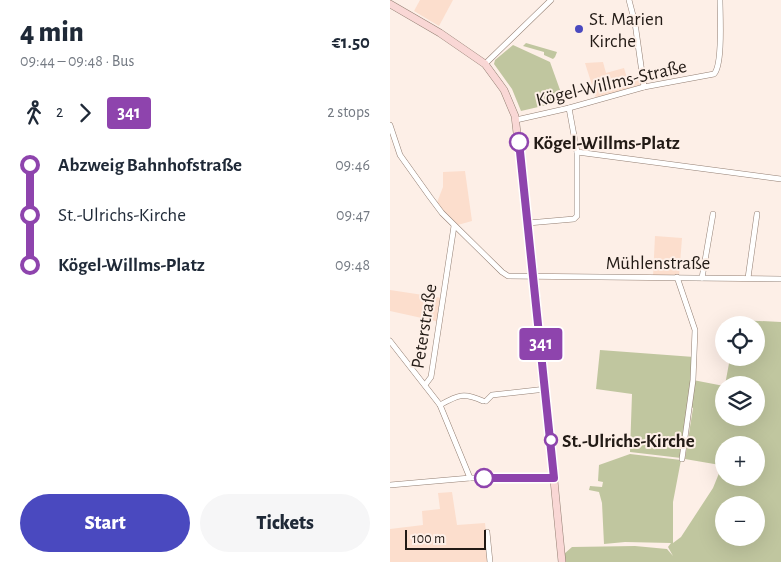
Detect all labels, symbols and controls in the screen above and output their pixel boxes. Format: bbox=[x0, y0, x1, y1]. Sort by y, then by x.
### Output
place label: St. Marien Kirche bbox=[589, 10, 664, 51]
text: 4 min bbox=[20, 19, 84, 47]
marker: St. Marien Kirche bbox=[573, 23, 585, 35]
text: €1.50 bbox=[332, 33, 370, 52]
text: 09:44 – 09:48 · Bus bbox=[20, 53, 134, 69]
street label: Kögel-Willms-Straße bbox=[534, 57, 689, 110]
icon: walk bbox=[20, 99, 48, 127]
icon: forward bbox=[71, 99, 99, 127]
text: 2 bbox=[56, 104, 63, 120]
text: 341 bbox=[117, 104, 141, 122]
text: 2 stops bbox=[327, 104, 370, 120]
marker: Kögel-Willms-Platz bbox=[509, 132, 529, 152]
place label: Kögel-Willms-Platz bbox=[533, 134, 680, 153]
text: Abzweig Bahnhofstraße bbox=[58, 156, 242, 175]
text: 09:46 bbox=[335, 157, 370, 173]
text: St.-Ulrichs-Kirche bbox=[58, 206, 186, 225]
text: 09:47 bbox=[336, 207, 370, 223]
street label: Mühlenstraße bbox=[606, 254, 710, 273]
text: Kögel-Willms-Platz bbox=[58, 256, 205, 275]
text: 09:48 bbox=[335, 257, 370, 273]
street label: Peterstraße bbox=[408, 282, 441, 370]
map controls bbox=[715, 316, 765, 546]
button: locate bbox=[715, 316, 765, 366]
line badge: 341 bbox=[512, 328, 570, 360]
text: 341 bbox=[529, 335, 553, 353]
button: layers bbox=[715, 376, 765, 426]
place label: St.-Ulrichs-Kirche bbox=[562, 432, 695, 451]
marker: St.-Ulrichs-Kirche bbox=[544, 433, 558, 447]
button: + bbox=[715, 436, 765, 486]
unlabelled marker bbox=[474, 468, 494, 488]
button: Start bbox=[20, 494, 190, 552]
button: Tickets bbox=[200, 494, 370, 552]
button: − bbox=[715, 496, 765, 546]
scale bar bbox=[405, 527, 486, 550]
text: 100 m bbox=[412, 532, 445, 546]

